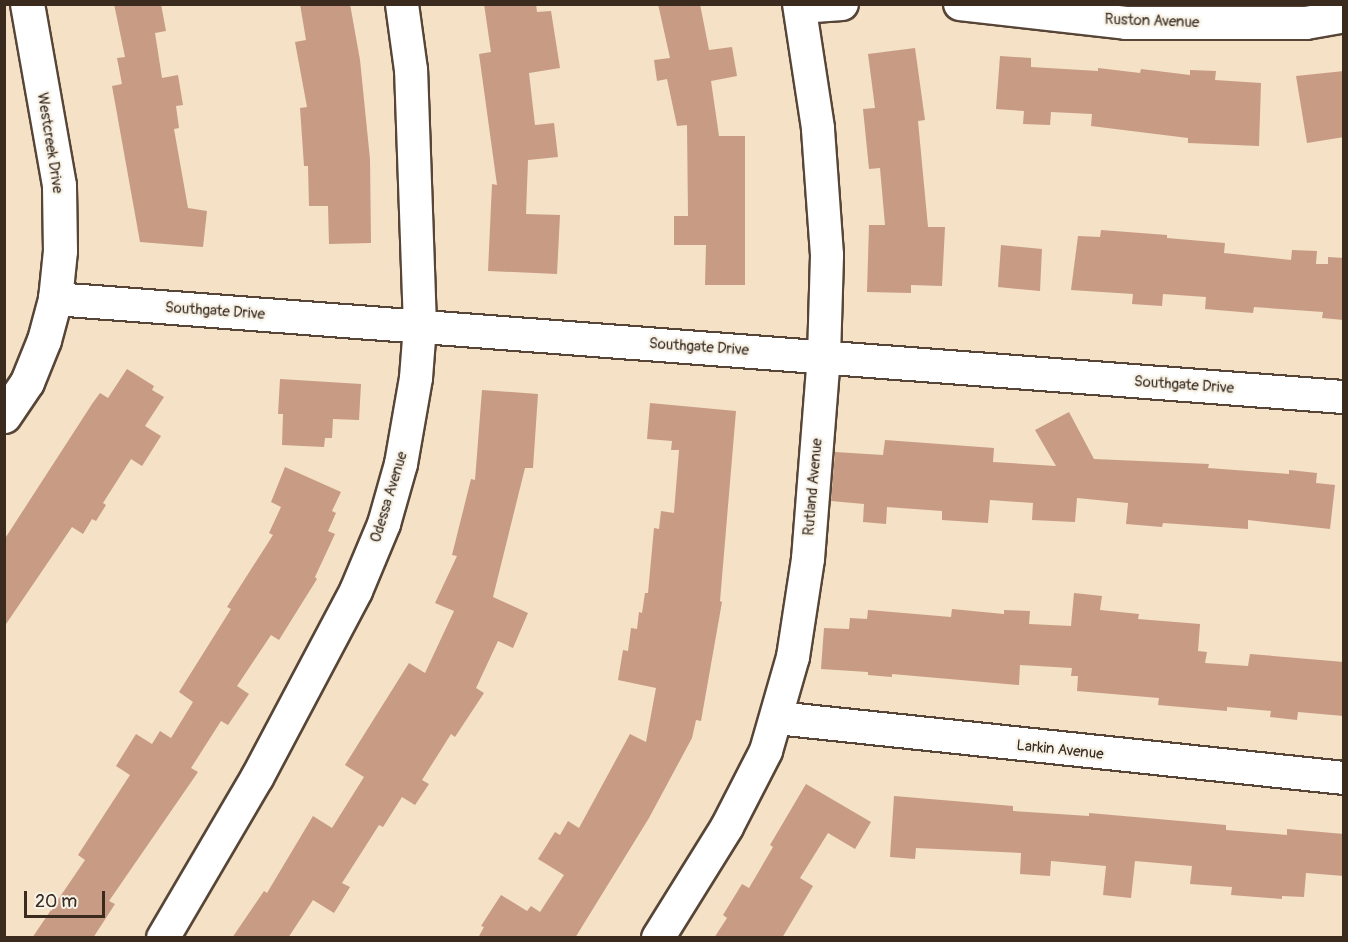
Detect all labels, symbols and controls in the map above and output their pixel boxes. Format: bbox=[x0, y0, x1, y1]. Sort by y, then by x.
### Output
street label: Ruston Avenue bbox=[1104, 10, 1200, 32]
street label: Westcreek Drive bbox=[33, 91, 67, 195]
street label: Southgate Drive bbox=[164, 299, 266, 323]
street label: Southgate Drive bbox=[648, 335, 750, 359]
street label: Southgate Drive bbox=[1133, 373, 1235, 397]
street label: Rutland Avenue bbox=[800, 438, 826, 536]
street label: Odessa Avenue bbox=[367, 449, 411, 545]
street label: Larkin Avenue bbox=[1016, 736, 1104, 764]
scale bar bbox=[27, 879, 108, 917]
text: 20 m bbox=[35, 890, 77, 913]

